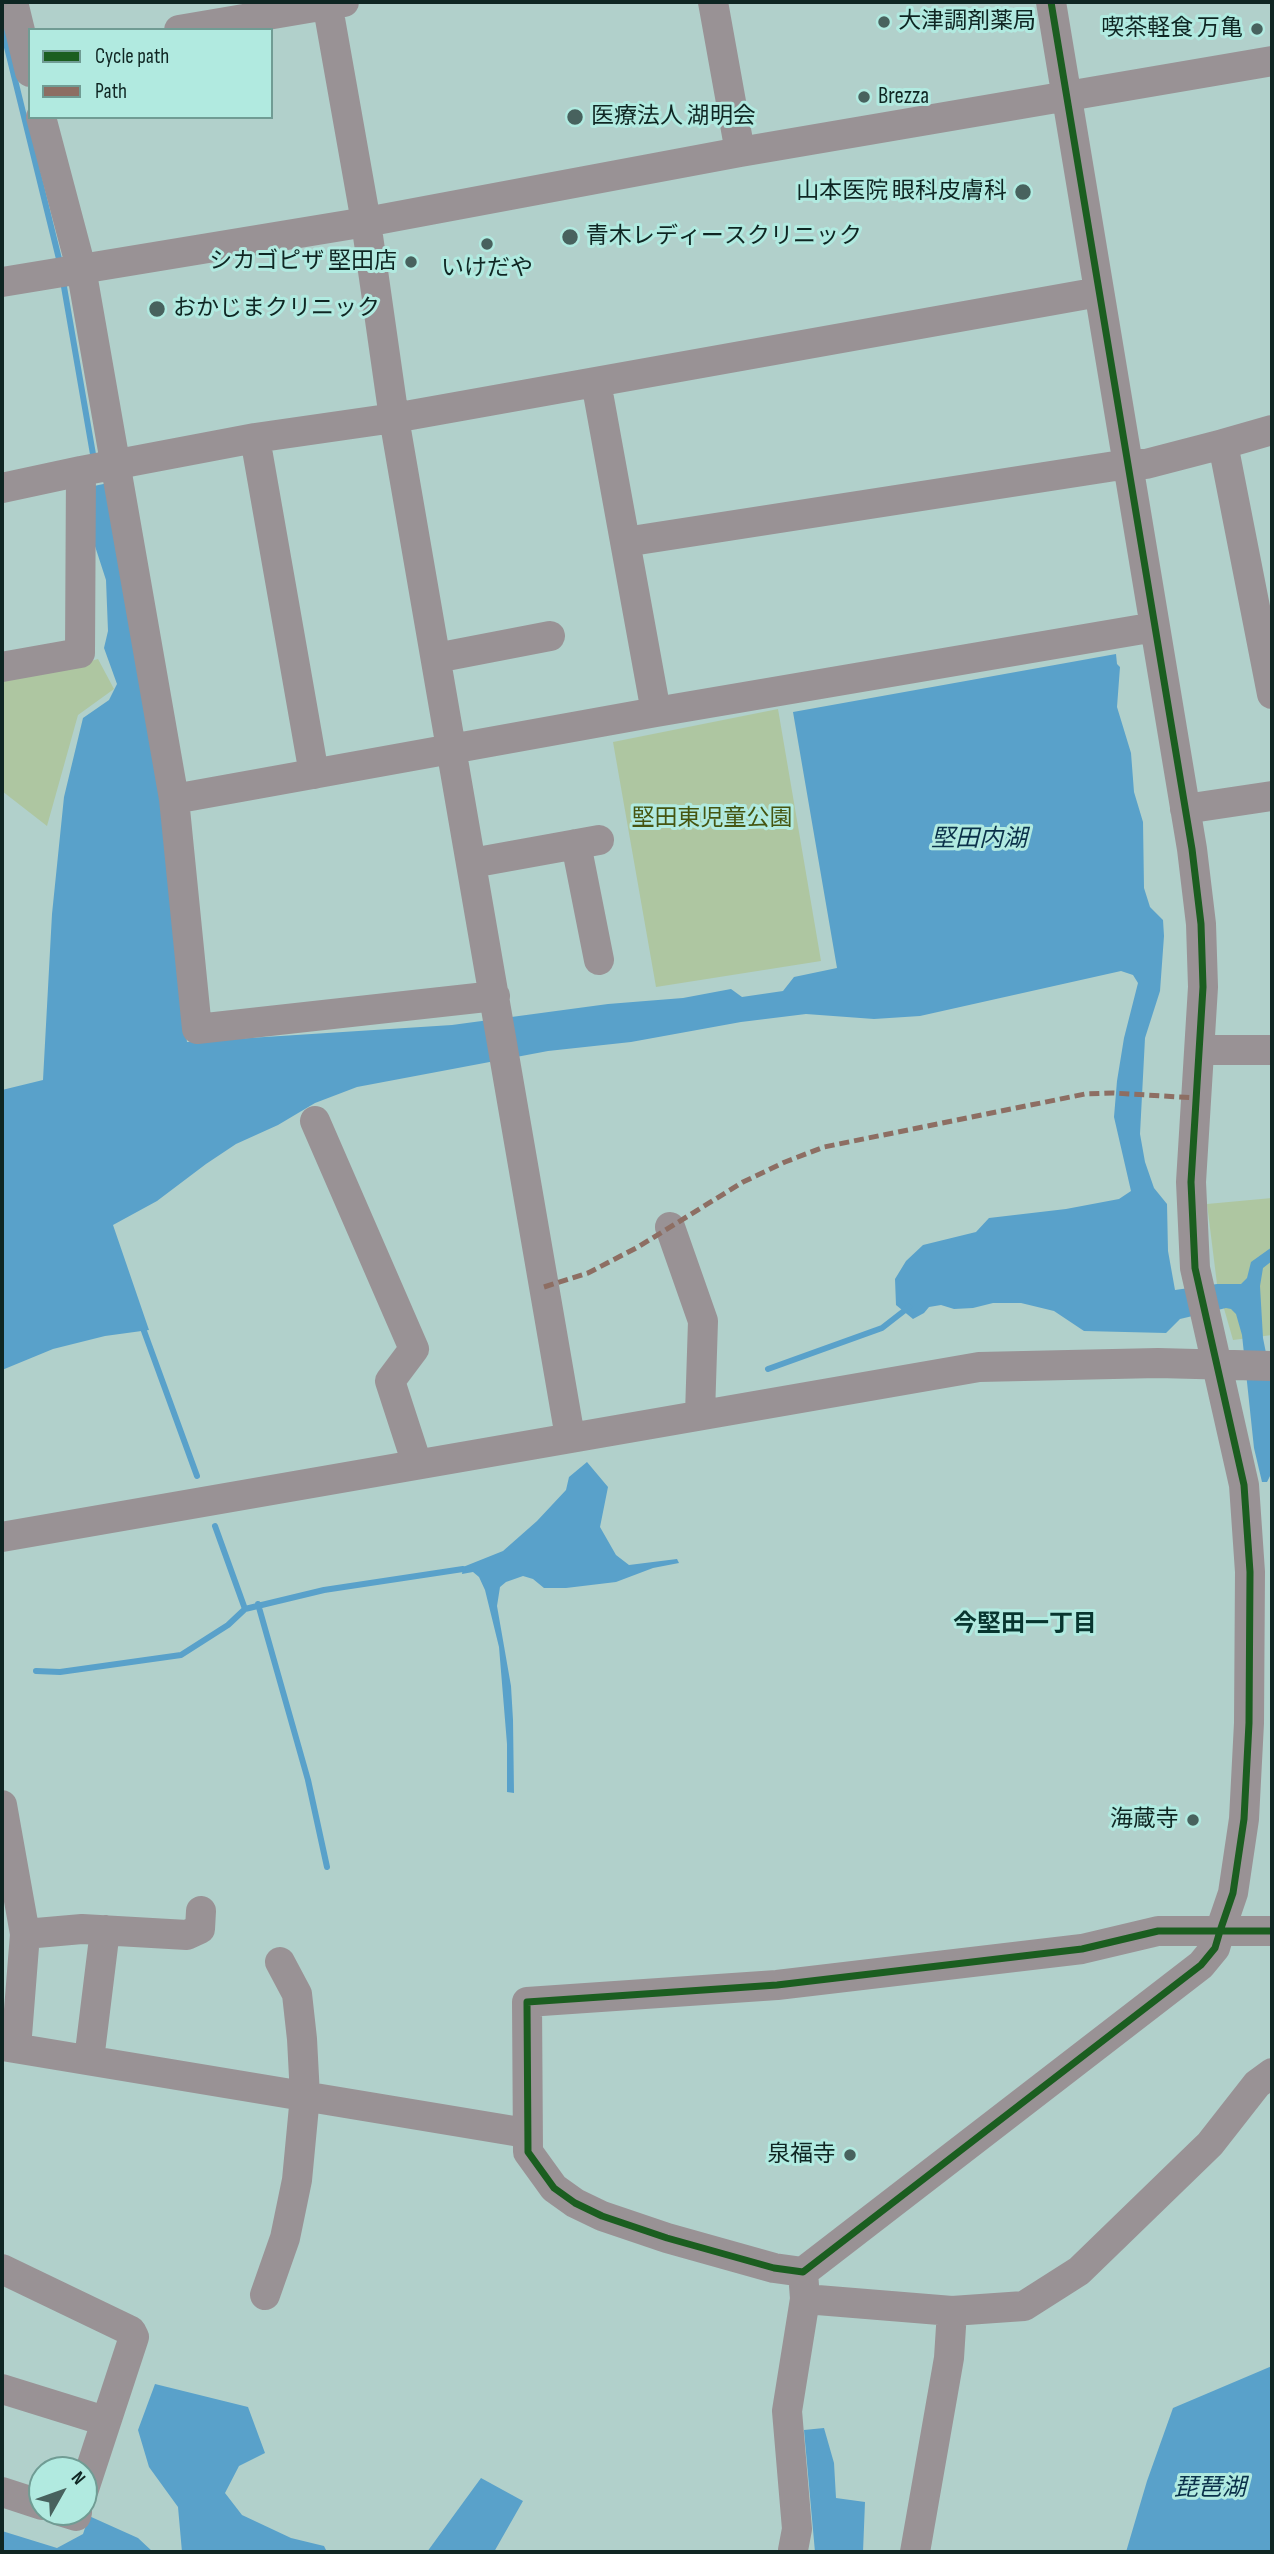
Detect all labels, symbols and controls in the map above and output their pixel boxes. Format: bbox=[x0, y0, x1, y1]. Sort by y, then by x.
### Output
place label: 大津調剤薬局 bbox=[898, 8, 1036, 36]
marker: 大津調剤薬局 bbox=[876, 14, 892, 30]
place label: 喫茶軽食 万亀 bbox=[1101, 15, 1243, 43]
marker: 喫茶軽食 万亀 bbox=[1249, 21, 1265, 37]
legend bbox=[28, 28, 273, 119]
text: Cycle path bbox=[95, 44, 169, 69]
text: Path bbox=[95, 79, 127, 104]
place label: Brezza bbox=[878, 83, 929, 111]
marker: Brezza bbox=[856, 89, 872, 105]
place label: 医療法人 湖明会 bbox=[591, 103, 756, 131]
marker: 医療法人 湖明会 bbox=[565, 107, 585, 127]
place label: 山本医院 眼科皮膚科 bbox=[796, 178, 1007, 206]
marker: 山本医院 眼科皮膚科 bbox=[1013, 182, 1033, 202]
place label: 青木レディースクリニック bbox=[586, 223, 862, 251]
marker: 青木レディースクリニック bbox=[560, 227, 580, 247]
marker: いけだや bbox=[479, 236, 495, 252]
place label: シカゴピザ 堅田店 bbox=[209, 248, 397, 276]
marker: シカゴピザ 堅田店 bbox=[403, 254, 419, 270]
place label: いけだや bbox=[441, 255, 533, 283]
place label: おかじまクリニック bbox=[173, 295, 380, 323]
marker: おかじまクリニック bbox=[147, 299, 167, 319]
park label: 堅田東児童公園 bbox=[632, 805, 792, 833]
water label: 堅田内湖 bbox=[931, 826, 1027, 854]
district label: 今堅田一丁目 bbox=[953, 1611, 1097, 1639]
place label: 海蔵寺 bbox=[1110, 1806, 1179, 1834]
marker: 海蔵寺 bbox=[1185, 1812, 1201, 1828]
place label: 泉福寺 bbox=[767, 2141, 836, 2169]
marker: 泉福寺 bbox=[842, 2147, 858, 2163]
north arrow bbox=[28, 2456, 98, 2526]
text: N bbox=[66, 2467, 90, 2490]
water label: 琵琶湖 bbox=[1174, 2475, 1246, 2503]

